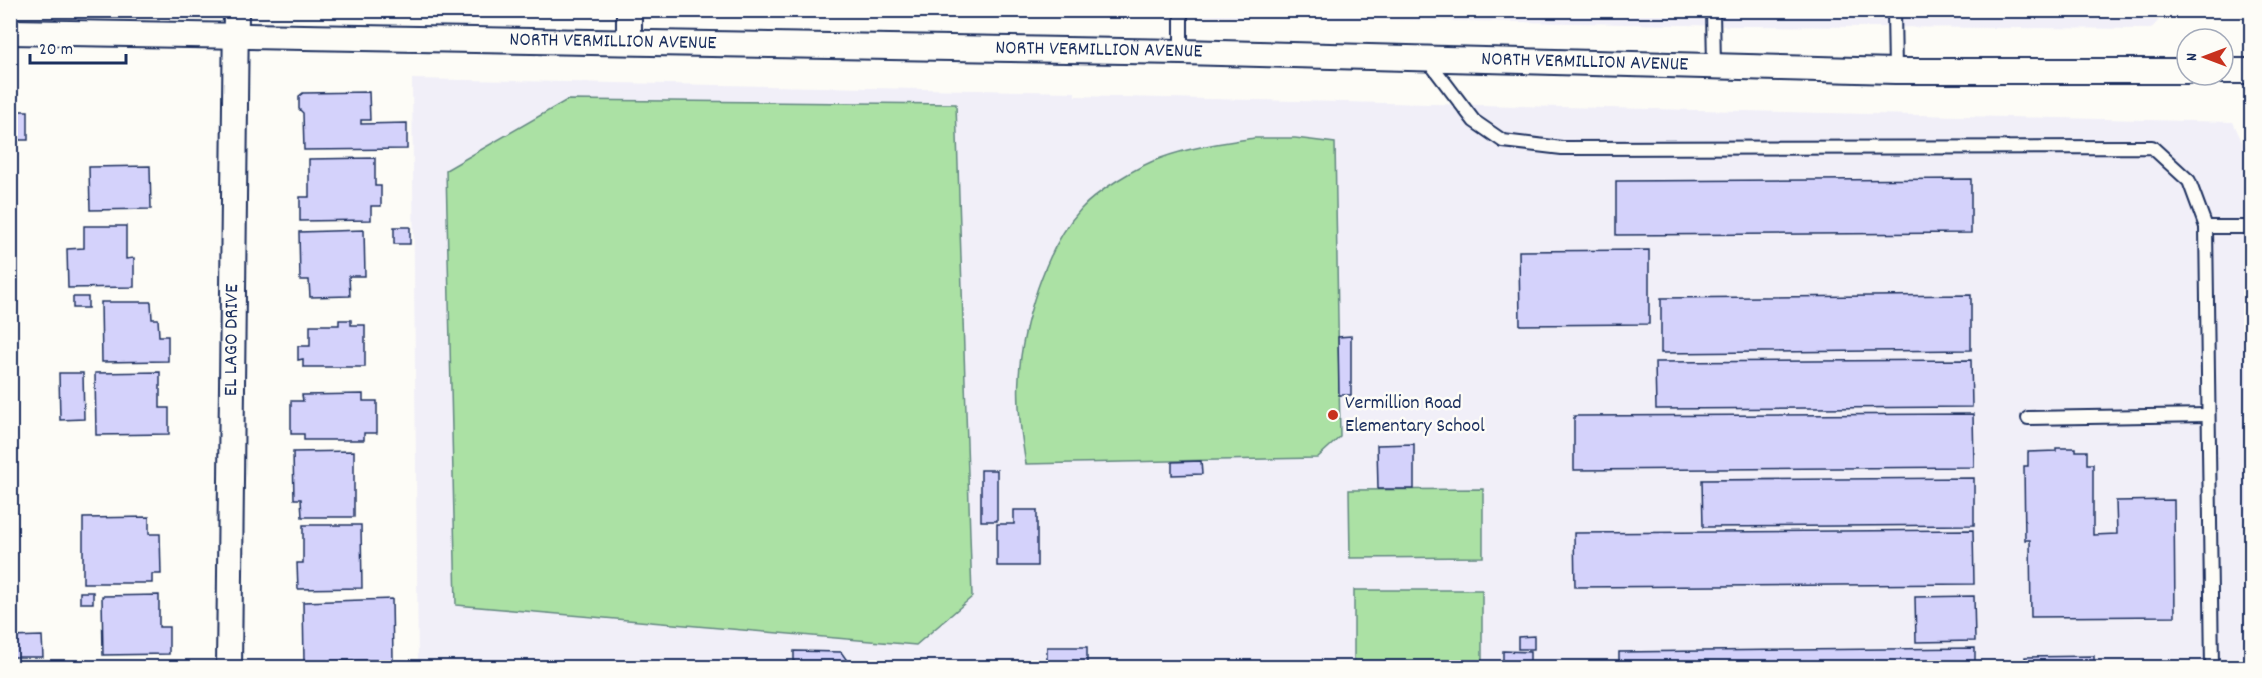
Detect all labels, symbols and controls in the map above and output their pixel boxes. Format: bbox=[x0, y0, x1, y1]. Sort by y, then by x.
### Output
scale bar bbox=[30, 27, 126, 65]
street label: NORTH VERMILLION AVENUE bbox=[509, 27, 717, 58]
north arrow bbox=[2175, 27, 2235, 87]
street label: NORTH VERMILLION AVENUE bbox=[995, 35, 1203, 67]
text: 20 m bbox=[39, 38, 73, 63]
street label: NORTH VERMILLION AVENUE bbox=[1481, 46, 1689, 79]
text: N bbox=[2181, 53, 2204, 61]
street label: EL LAGO DRIVE bbox=[218, 284, 247, 396]
place label: Vermillion Road Elementary School bbox=[1345, 390, 1485, 441]
marker: Vermillion Road Elementary School bbox=[1326, 408, 1340, 422]

